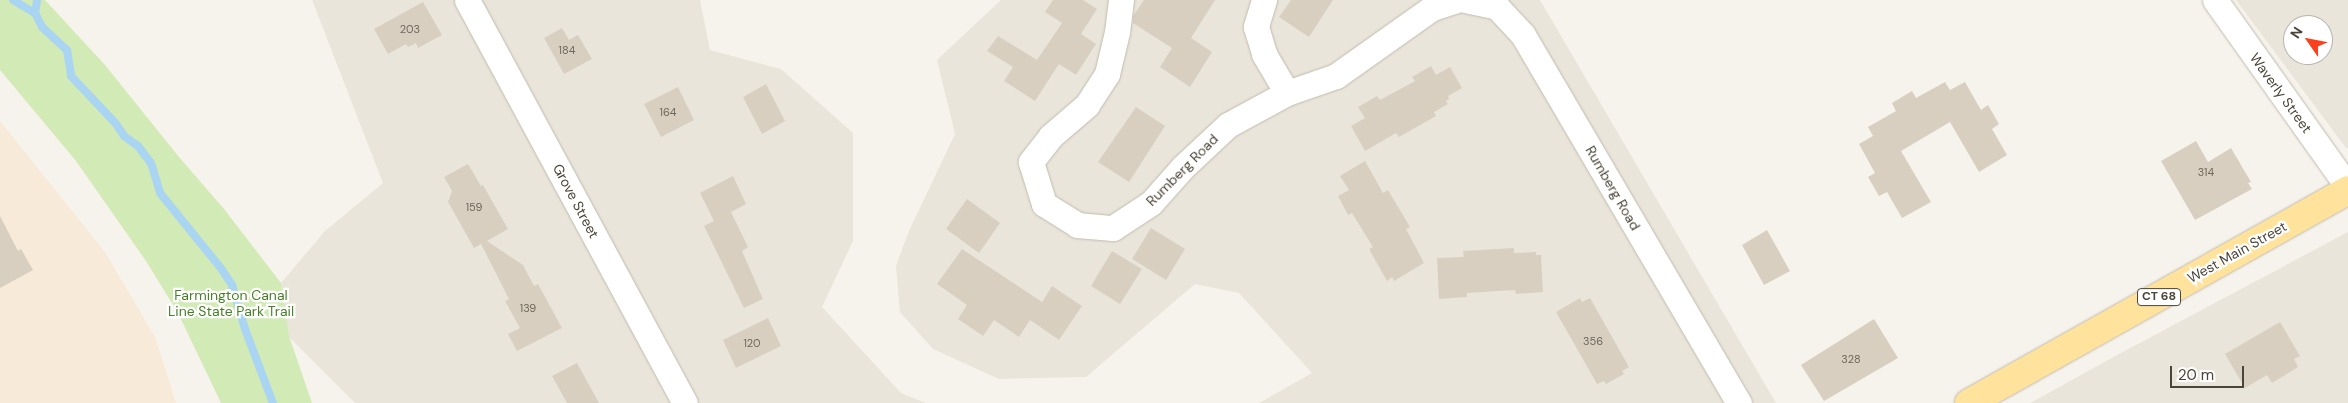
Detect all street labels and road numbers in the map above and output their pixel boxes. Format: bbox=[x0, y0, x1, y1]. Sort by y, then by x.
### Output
street label: Waverly Street bbox=[2246, 50, 2316, 136]
street label: Rumberg Road bbox=[1143, 131, 1221, 209]
street label: Rumberg Road bbox=[1582, 143, 1644, 233]
street label: Grove Street bbox=[549, 161, 603, 241]
street label: West Main Street bbox=[2184, 218, 2290, 286]
road number: CT 68 bbox=[2136, 288, 2182, 306]

